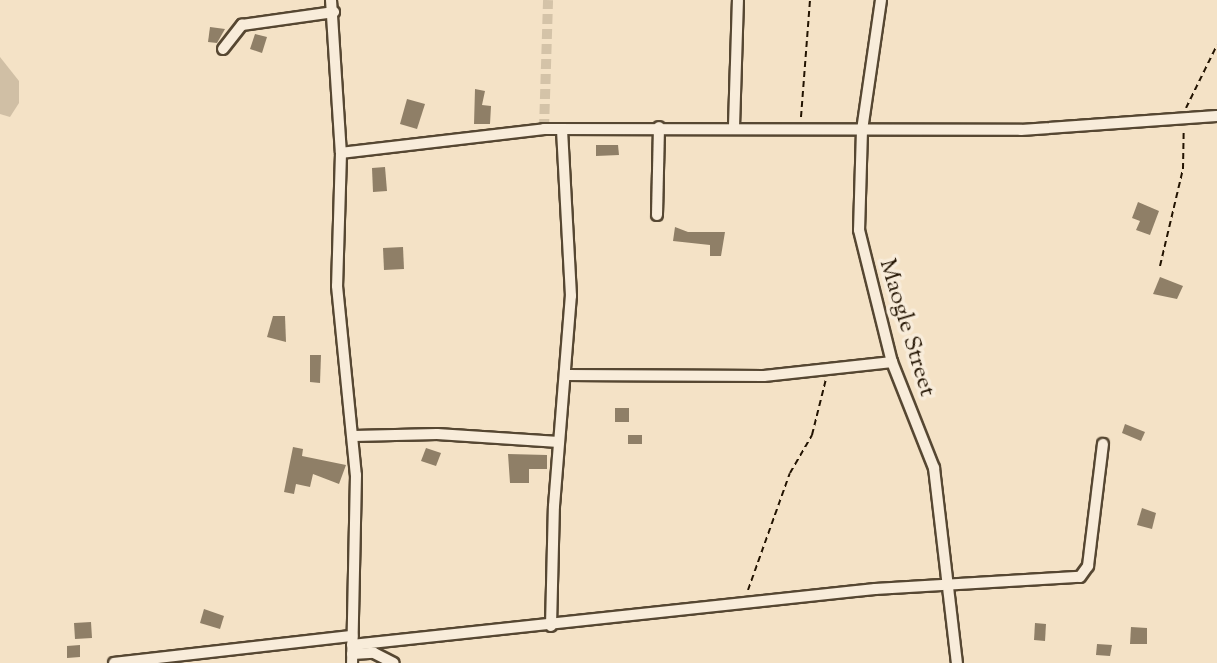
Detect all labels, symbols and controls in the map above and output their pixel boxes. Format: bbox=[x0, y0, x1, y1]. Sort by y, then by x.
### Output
street label: Maogle Street bbox=[871, 256, 941, 400]

